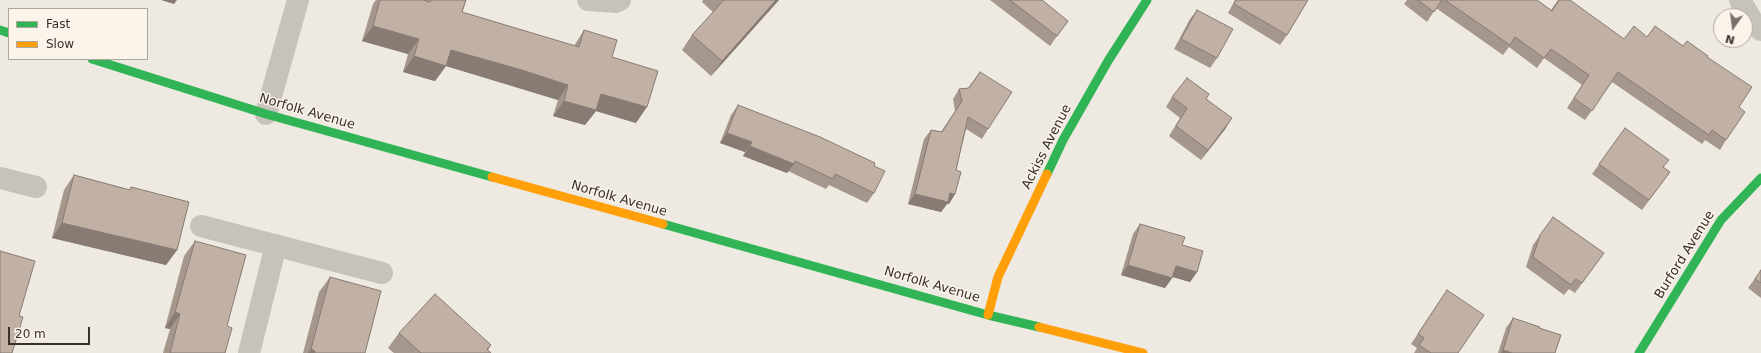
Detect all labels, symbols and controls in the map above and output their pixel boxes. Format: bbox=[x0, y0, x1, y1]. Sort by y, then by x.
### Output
legend bbox=[8, 8, 148, 60]
north arrow bbox=[1713, 8, 1753, 48]
text: Fast bbox=[46, 17, 70, 31]
text: N bbox=[1724, 32, 1736, 47]
text: Slow bbox=[46, 37, 74, 51]
street label: Norfolk Avenue bbox=[257, 91, 357, 133]
street label: Ackiss Avenue bbox=[1019, 102, 1075, 192]
street label: Norfolk Avenue bbox=[569, 178, 669, 220]
street label: Burford Avenue bbox=[1652, 208, 1718, 302]
street label: Norfolk Avenue bbox=[882, 264, 982, 306]
scale bar bbox=[10, 319, 92, 345]
text: 20 m bbox=[15, 327, 46, 341]

